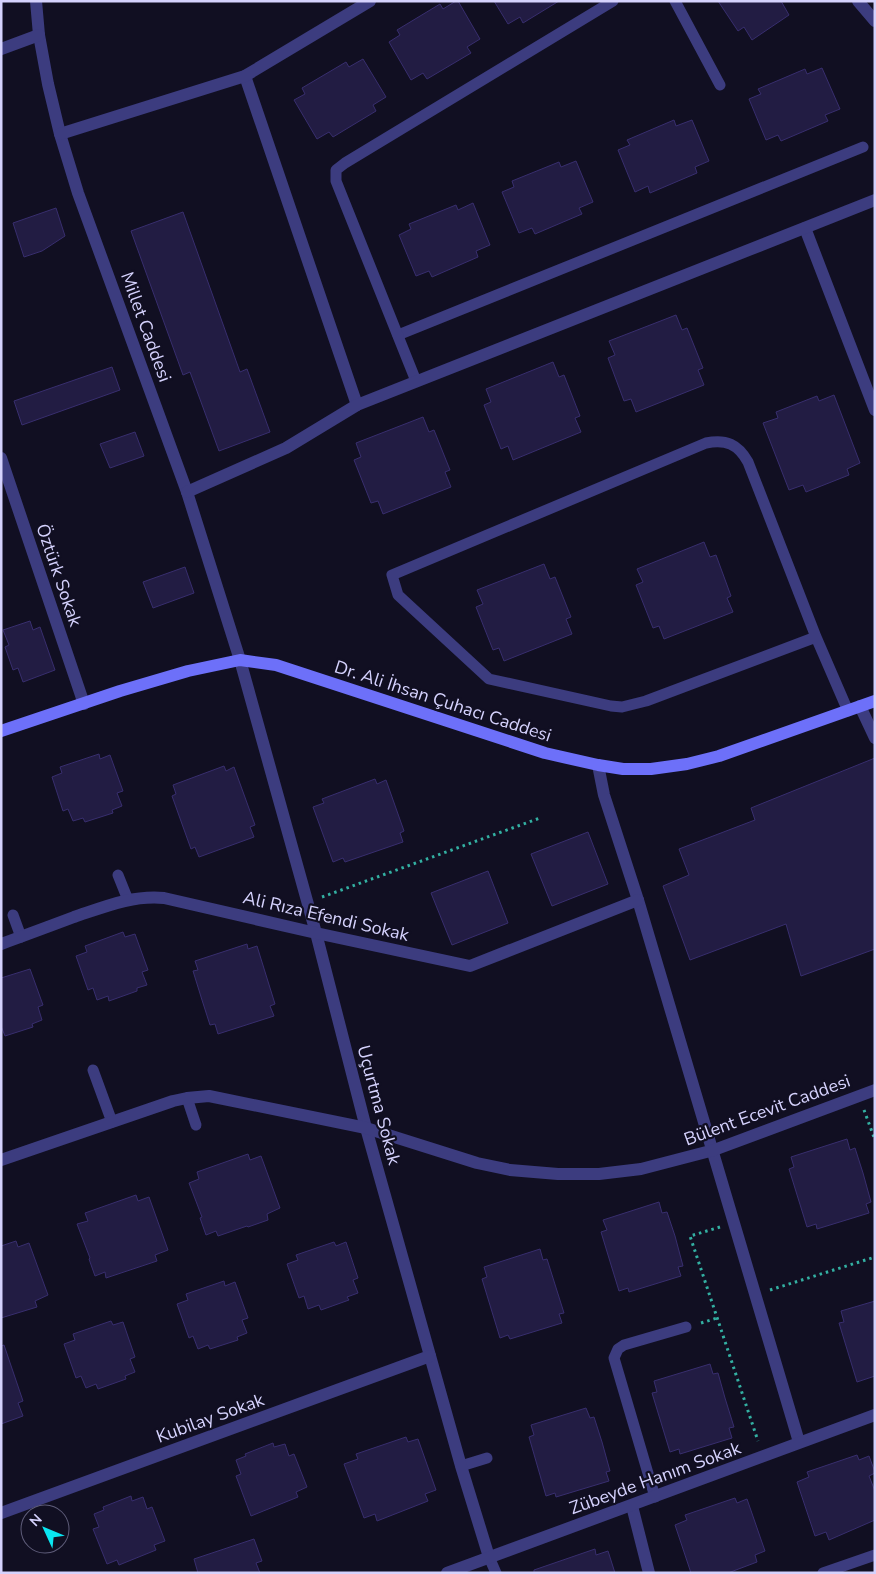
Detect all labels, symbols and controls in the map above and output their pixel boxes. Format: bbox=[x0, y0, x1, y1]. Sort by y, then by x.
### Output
street label: Millet Caddesi bbox=[115, 269, 177, 385]
street label: Öztürk Sokak bbox=[30, 520, 88, 630]
street label: Dr. Ali İhsan Çuhacı Caddesi bbox=[331, 655, 555, 747]
street label: Ali Rıza Efendi Sokak bbox=[241, 885, 412, 947]
street label: Uçurtma Sokak bbox=[352, 1043, 407, 1168]
street label: Bülent Ecevit Caddesi bbox=[680, 1069, 854, 1151]
street label: Kubilay Sokak bbox=[153, 1387, 268, 1449]
street label: Zübeyde Hanım Sokak bbox=[566, 1436, 745, 1520]
north arrow bbox=[20, 1504, 70, 1554]
text: N bbox=[26, 1510, 46, 1531]

